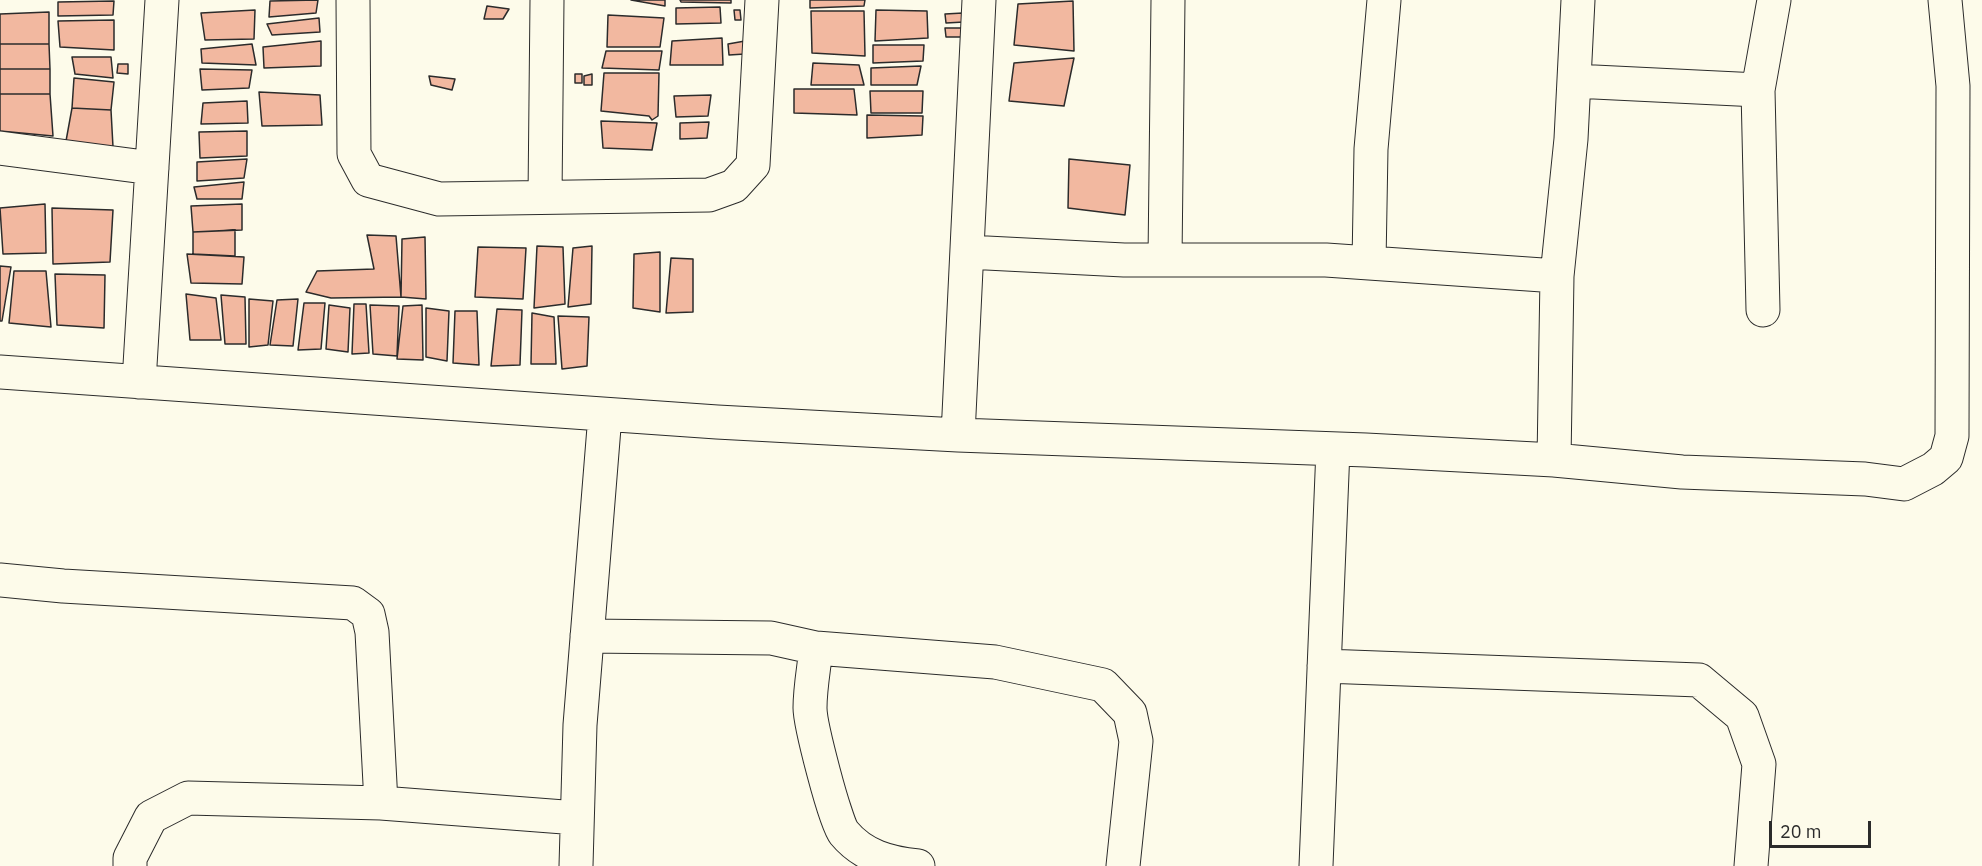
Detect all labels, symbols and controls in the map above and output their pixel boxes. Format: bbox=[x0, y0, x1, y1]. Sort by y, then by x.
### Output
scale bar bbox=[1772, 809, 1874, 847]
text: 20 m bbox=[1780, 820, 1822, 843]

